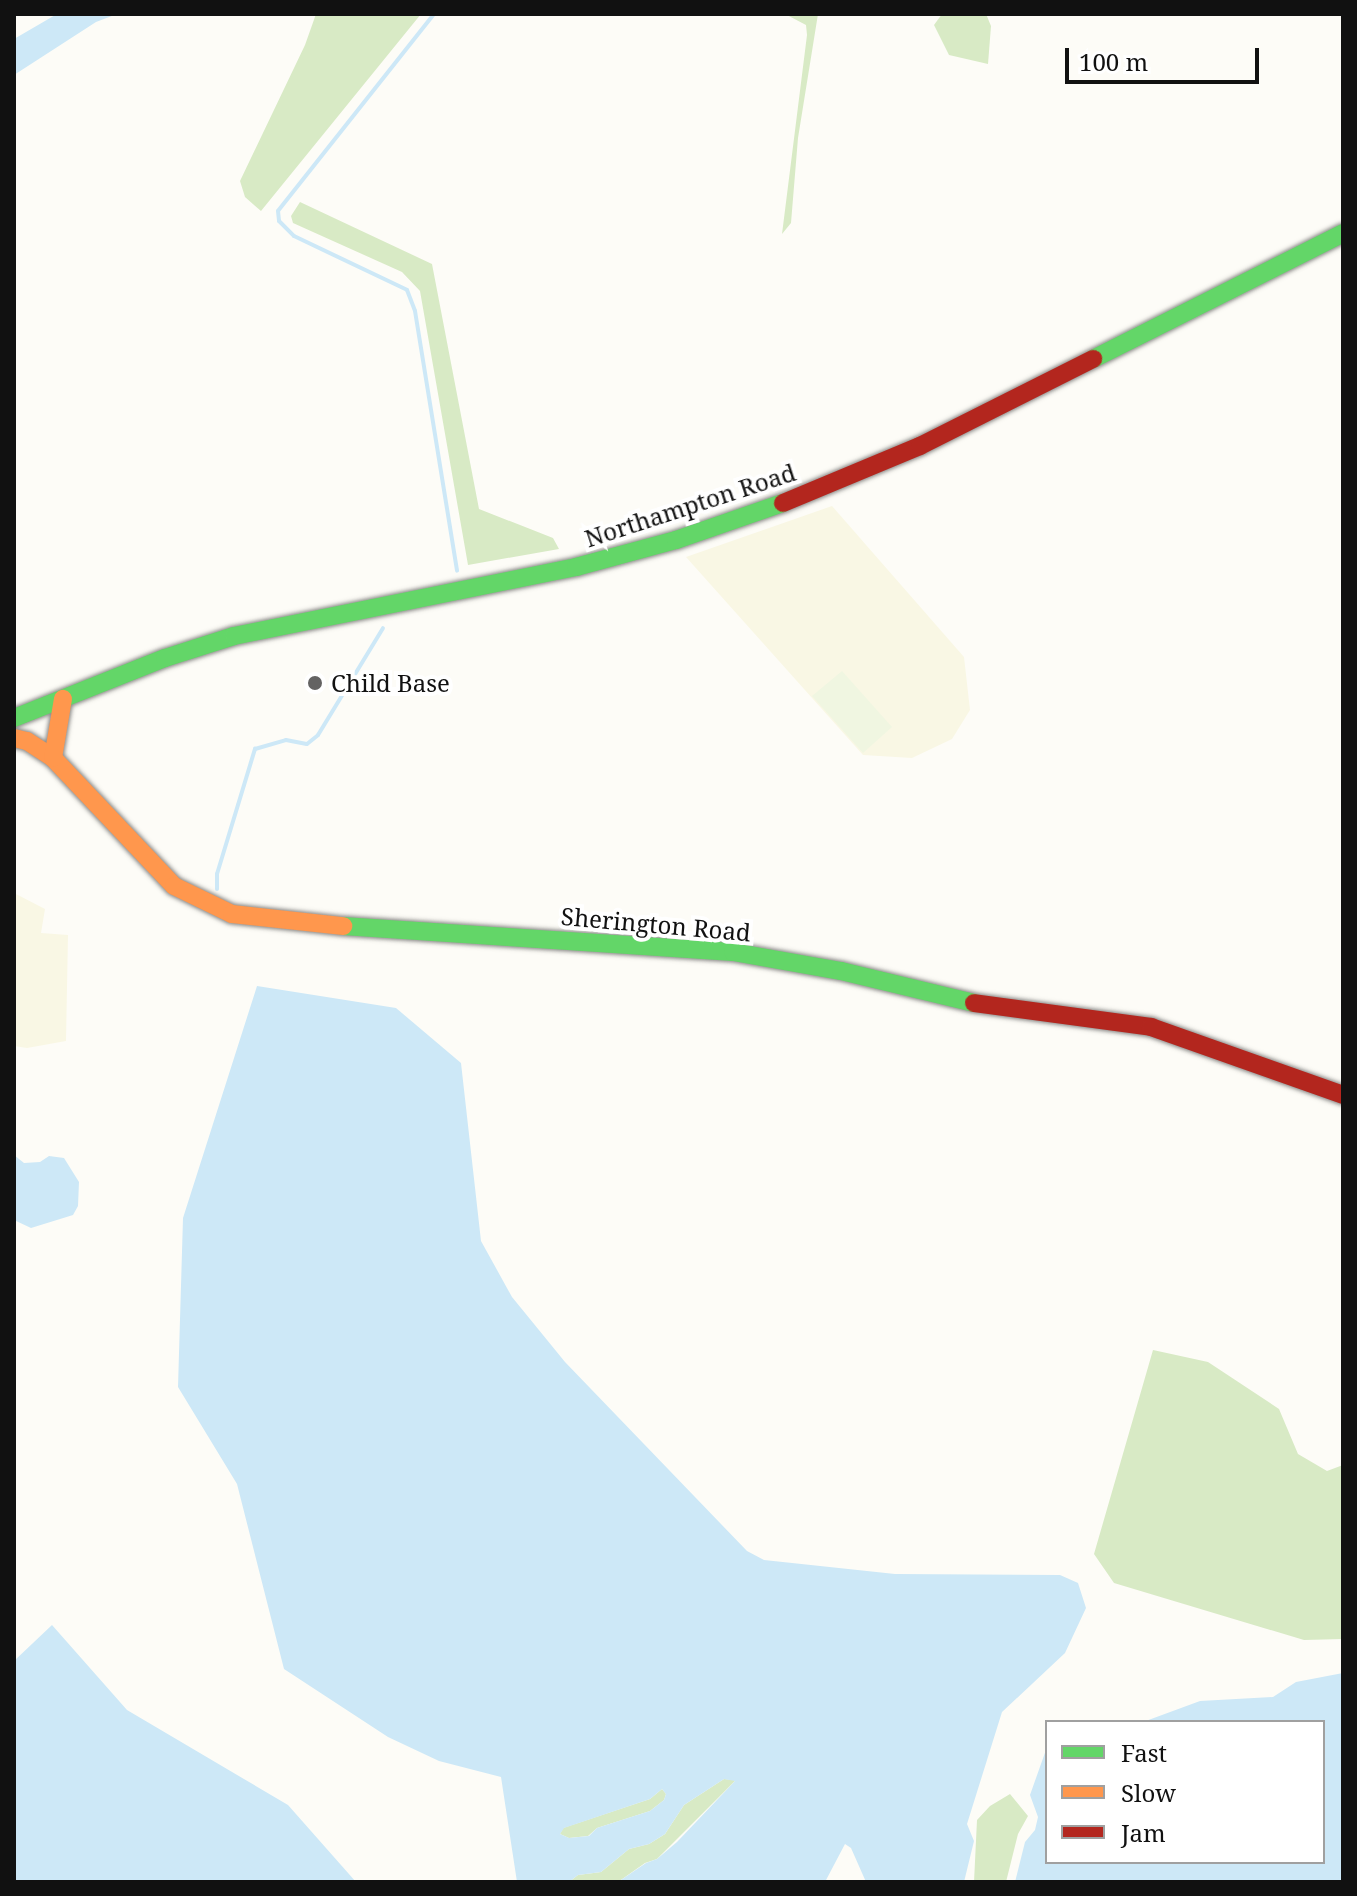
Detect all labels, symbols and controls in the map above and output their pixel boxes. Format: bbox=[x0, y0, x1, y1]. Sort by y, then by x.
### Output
scale bar bbox=[1069, 32, 1263, 82]
text: 100 m bbox=[1079, 45, 1148, 78]
street label: Northampton Road bbox=[581, 457, 799, 553]
place label: Child Base bbox=[331, 669, 450, 697]
marker: Child Base bbox=[306, 674, 324, 692]
street label: Sherington Road bbox=[560, 901, 752, 947]
legend bbox=[1045, 1720, 1325, 1864]
text: Fast bbox=[1121, 1736, 1167, 1769]
text: Slow bbox=[1121, 1776, 1176, 1809]
text: Jam bbox=[1121, 1816, 1166, 1849]

